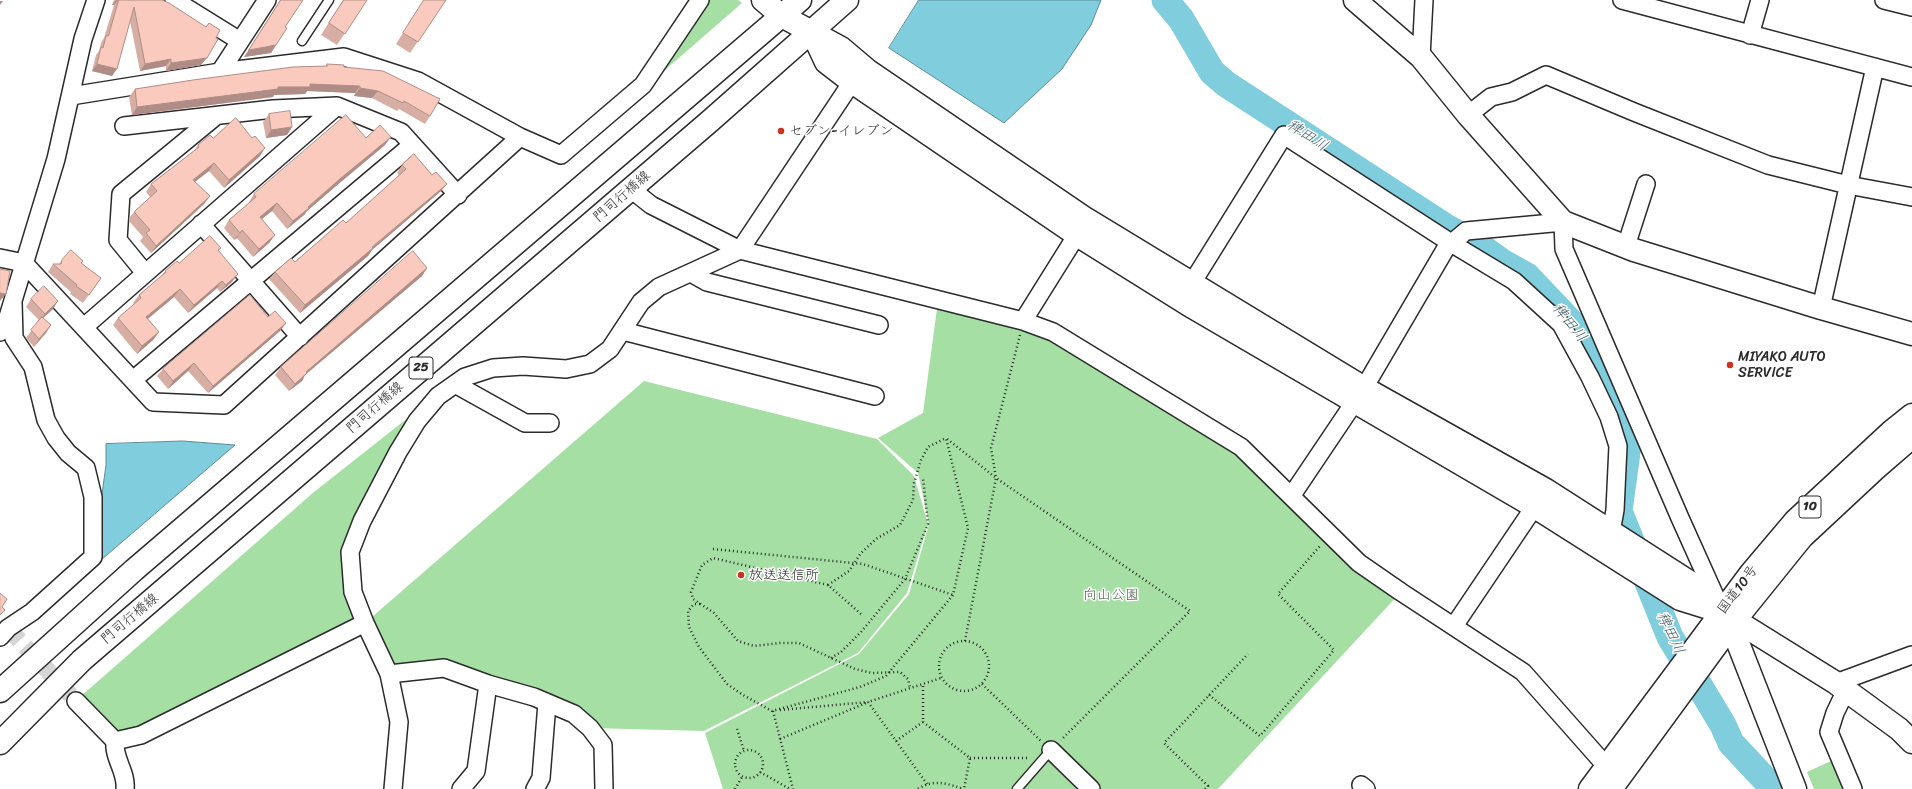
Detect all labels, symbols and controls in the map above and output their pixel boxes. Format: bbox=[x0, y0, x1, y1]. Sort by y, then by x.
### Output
water label: 稗田川 bbox=[1283, 116, 1331, 156]
place label: セブン-イレブン bbox=[789, 123, 893, 139]
marker: セブン-イレブン bbox=[776, 126, 786, 136]
street label: 門司行橋線 bbox=[590, 168, 654, 226]
water label: 稗田川 bbox=[1548, 300, 1590, 346]
place label: MIYAKO AUTO SERVICE bbox=[1738, 349, 1826, 382]
road number: 25 bbox=[409, 357, 433, 379]
marker: MIYAKO AUTO SERVICE bbox=[1725, 360, 1735, 370]
street label: 門司行橋線 bbox=[343, 379, 407, 437]
road number: 10 bbox=[1799, 496, 1821, 518]
street label: 国道10号 bbox=[1714, 562, 1762, 618]
place label: 放送送信所 bbox=[749, 567, 819, 583]
marker: 放送送信所 bbox=[736, 570, 746, 580]
park label: 向山公園 bbox=[1083, 587, 1139, 603]
street label: 門司行橋線 bbox=[98, 590, 162, 648]
water label: 稗田川 bbox=[1652, 609, 1688, 657]

